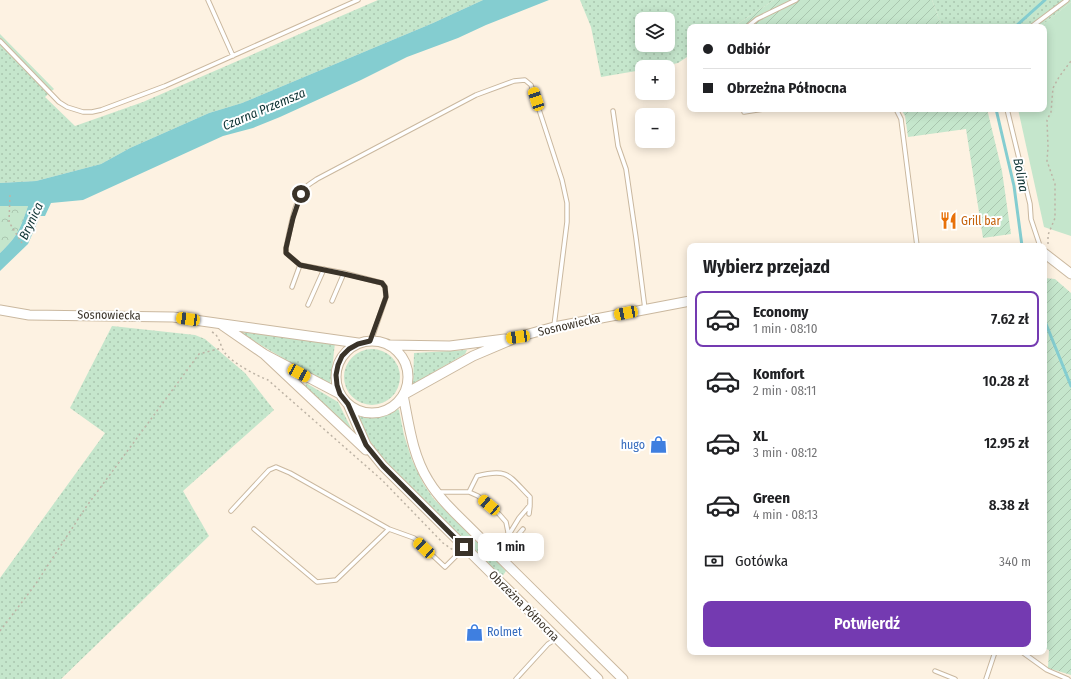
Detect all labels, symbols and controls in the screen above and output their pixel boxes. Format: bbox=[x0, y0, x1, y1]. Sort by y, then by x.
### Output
map controls bbox=[635, 12, 675, 148]
button: layers bbox=[635, 12, 675, 52]
text: Odbiór bbox=[727, 40, 770, 58]
button: + bbox=[635, 60, 675, 100]
text: Obrzeżna Północna bbox=[727, 79, 847, 97]
water label: Czarna Przemsza bbox=[220, 85, 308, 133]
car bbox=[527, 86, 545, 112]
button: − bbox=[635, 108, 675, 148]
water label: Bolina bbox=[1010, 157, 1032, 193]
route start bbox=[292, 185, 310, 203]
water label: Brynica bbox=[16, 200, 46, 242]
restaurant icon: Grill bar bbox=[938, 211, 958, 231]
place label: Grill bar bbox=[961, 214, 1001, 228]
text: Wybierz przejazd bbox=[703, 256, 830, 278]
icon: car bbox=[705, 301, 741, 337]
text: Economy bbox=[753, 303, 808, 321]
car bbox=[613, 305, 639, 321]
street label: Sosnowiecka bbox=[77, 307, 141, 323]
text: 7.62 zł bbox=[991, 310, 1029, 328]
car bbox=[175, 311, 201, 327]
street label: Sosnowiecka bbox=[537, 311, 602, 339]
text: 1 min · 08:10 bbox=[753, 321, 817, 336]
car bbox=[505, 329, 531, 345]
car bbox=[286, 362, 312, 384]
icon: car bbox=[705, 363, 741, 399]
text: Komfort bbox=[753, 365, 804, 383]
text: 10.28 zł bbox=[982, 372, 1029, 390]
text: 2 min · 08:11 bbox=[753, 383, 816, 398]
icon: car bbox=[705, 425, 741, 461]
text: XL bbox=[753, 427, 768, 445]
text: 12.95 zł bbox=[984, 434, 1029, 452]
shop icon: hugo bbox=[648, 435, 668, 455]
place label: hugo bbox=[621, 438, 645, 452]
text: 3 min · 08:12 bbox=[753, 445, 817, 460]
icon: car bbox=[705, 487, 741, 523]
text: Green bbox=[753, 489, 790, 507]
car bbox=[476, 493, 502, 517]
text: 8.38 zł bbox=[989, 496, 1029, 514]
text: 4 min · 08:13 bbox=[753, 507, 818, 522]
callout: 1 min bbox=[478, 533, 544, 561]
car bbox=[411, 535, 437, 561]
route end bbox=[455, 538, 473, 556]
text: 1 min bbox=[497, 539, 525, 554]
icon: cash bbox=[703, 550, 725, 572]
text: Gotówka bbox=[735, 552, 788, 570]
text: 340 m bbox=[999, 554, 1031, 569]
street label: Obrzeżna Północna bbox=[486, 568, 562, 644]
button: Potwierdź bbox=[703, 601, 1031, 647]
shop icon: Rolmet bbox=[464, 622, 484, 642]
place label: Rolmet bbox=[487, 625, 522, 639]

